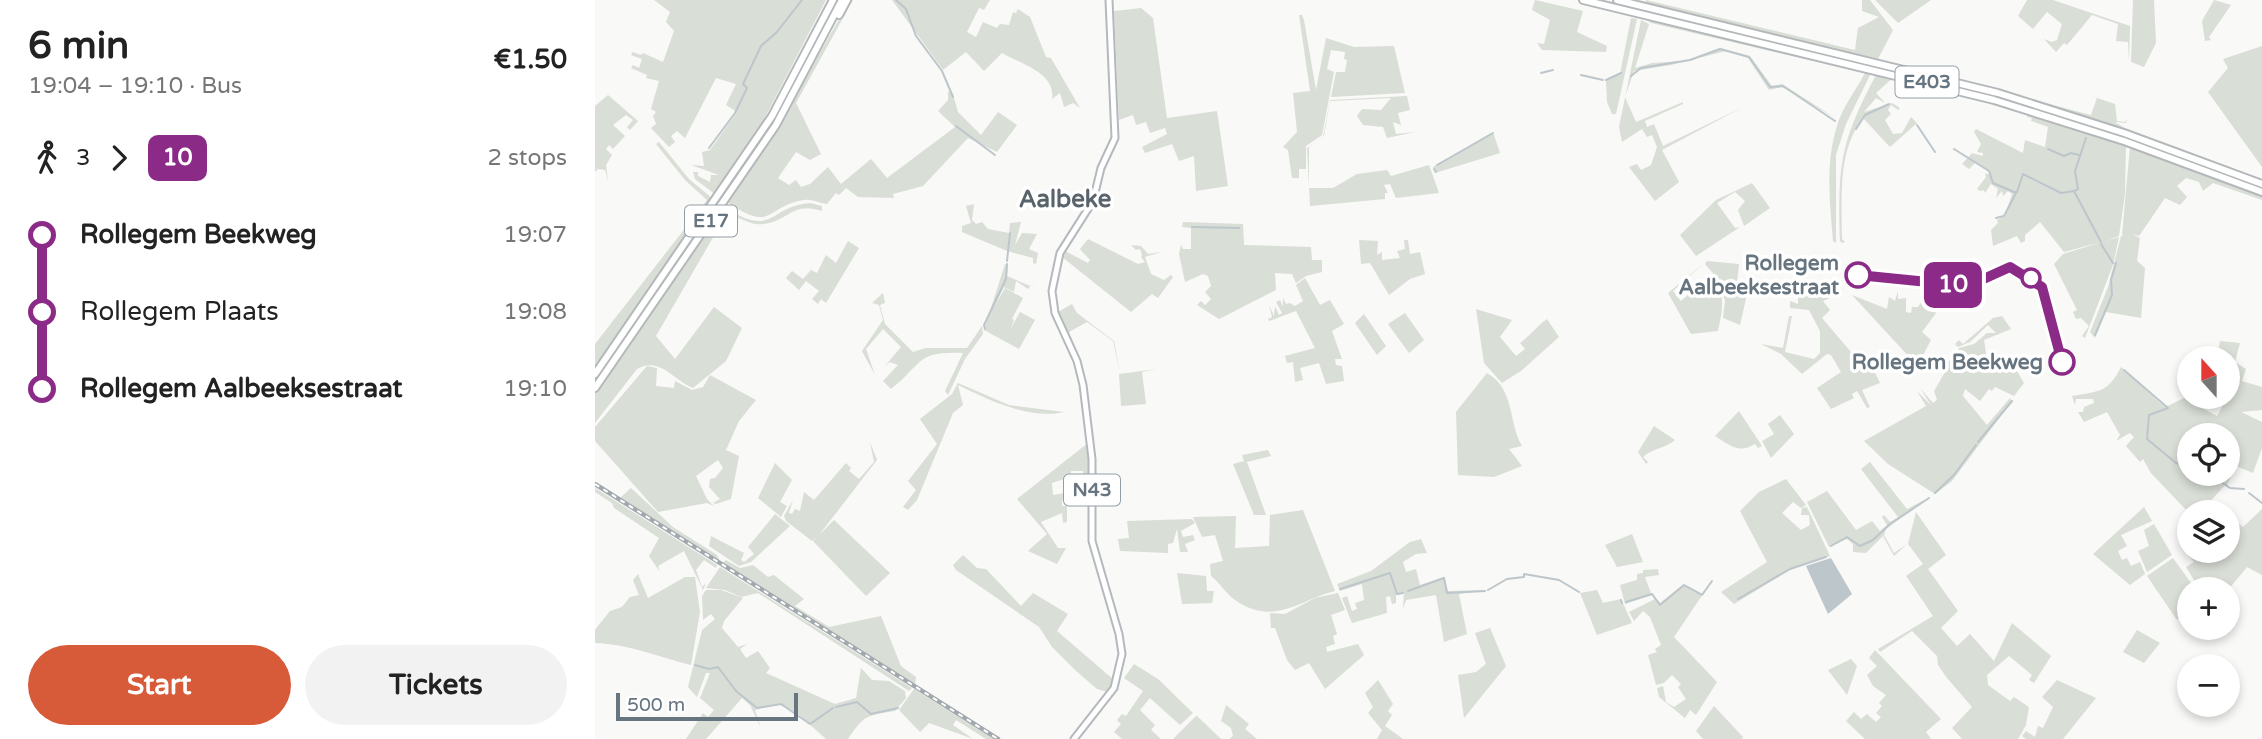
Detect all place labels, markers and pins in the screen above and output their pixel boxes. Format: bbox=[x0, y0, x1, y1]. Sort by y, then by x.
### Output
place label: Rollegem Aalbeeksestraat bbox=[1679, 251, 1839, 300]
marker: Rollegem Aalbeeksestraat bbox=[1845, 262, 1871, 288]
unlabelled marker bbox=[2021, 268, 2041, 288]
marker: Rollegem Beekweg bbox=[2049, 349, 2075, 375]
place label: Rollegem Beekweg bbox=[1852, 350, 2043, 375]

